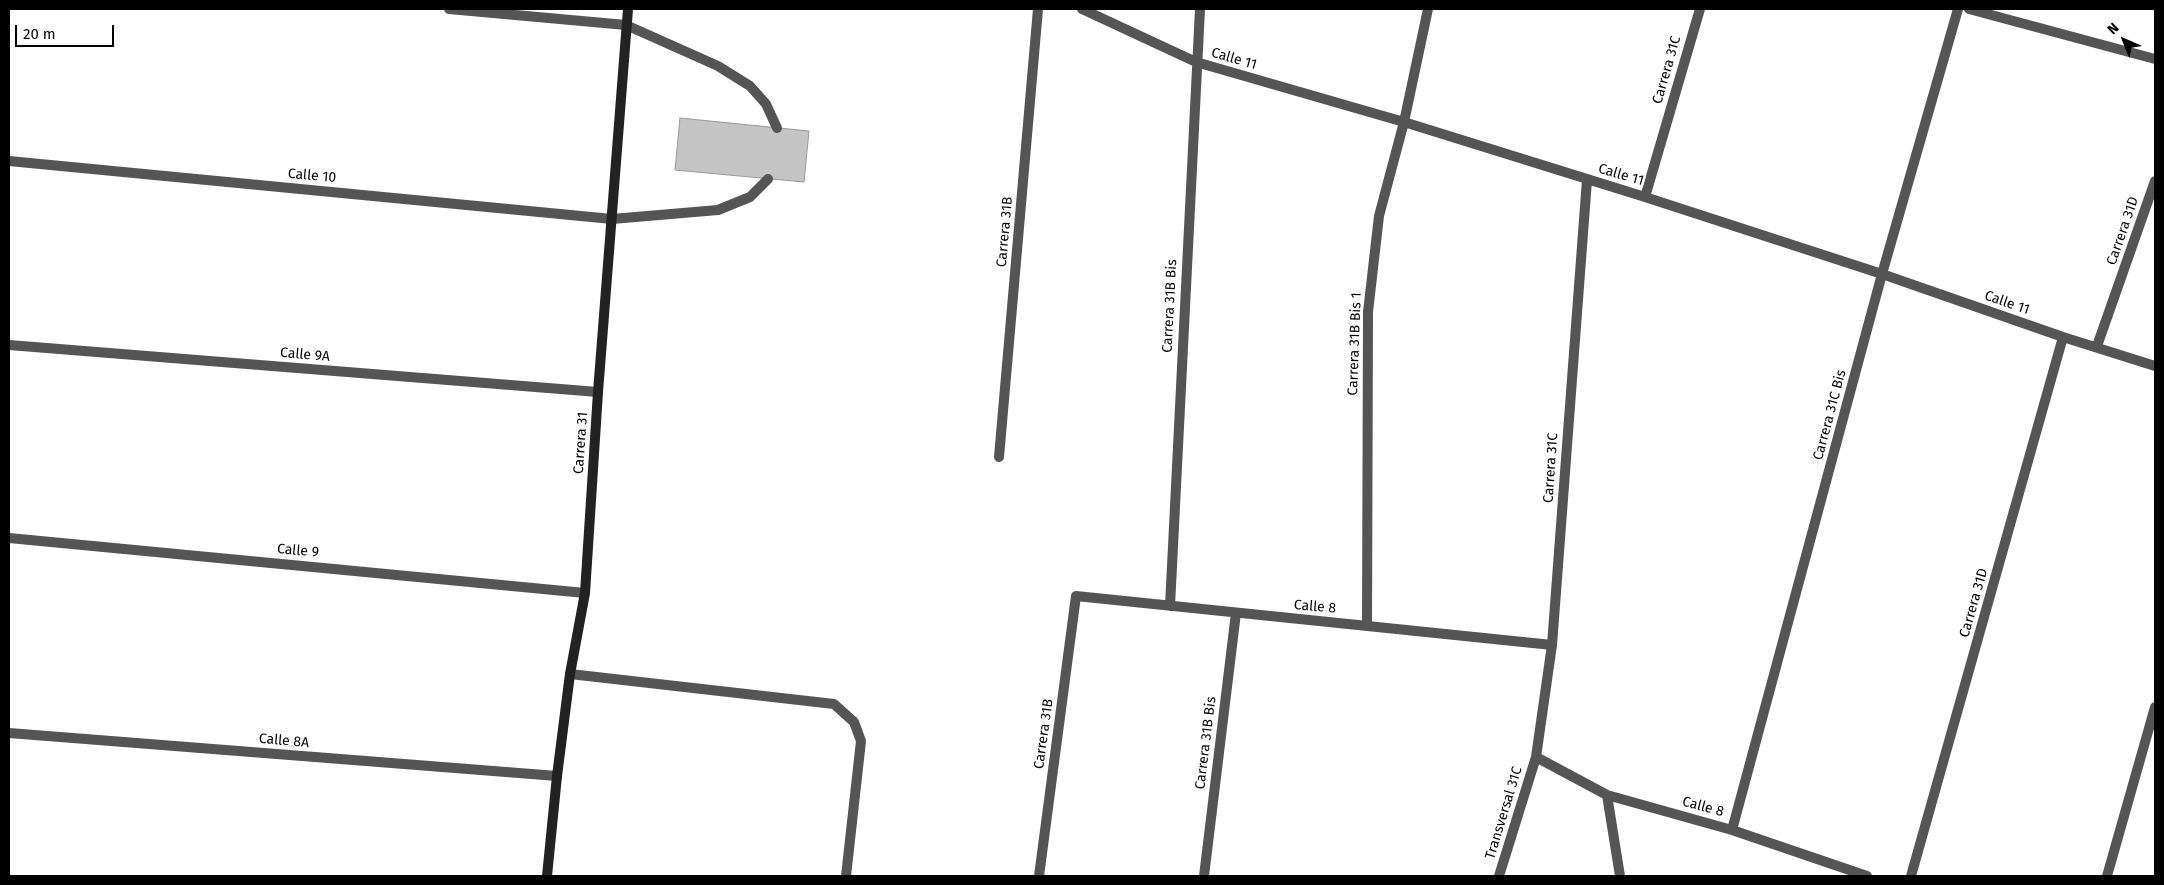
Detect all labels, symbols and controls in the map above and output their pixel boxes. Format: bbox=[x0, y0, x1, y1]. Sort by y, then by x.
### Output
scale bar bbox=[18, 15, 116, 47]
north arrow bbox=[2099, 15, 2149, 65]
text: N bbox=[2104, 20, 2122, 38]
text: 20 m bbox=[23, 25, 56, 43]
street label: Carrera 31C bbox=[1649, 34, 1685, 106]
street label: Calle 11 bbox=[1209, 45, 1259, 73]
street label: Calle 11 bbox=[1596, 161, 1646, 189]
street label: Calle 10 bbox=[287, 166, 337, 186]
street label: Carrera 31D bbox=[2103, 195, 2143, 267]
street label: Carrera 31B bbox=[994, 196, 1016, 268]
street label: Carrera 31B Bis bbox=[1159, 259, 1181, 353]
street label: Calle 11 bbox=[1982, 287, 2032, 319]
street label: Carrera 31B Bis 1 bbox=[1345, 292, 1365, 396]
street label: Calle 9A bbox=[279, 344, 331, 366]
street label: Carrera 31C Bis bbox=[1810, 368, 1850, 462]
street label: Carrera 31 bbox=[570, 411, 592, 475]
street label: Carrera 31C bbox=[1540, 432, 1562, 504]
street label: Calle 9 bbox=[276, 541, 320, 561]
street label: Carrera 31D bbox=[1956, 566, 1992, 640]
street label: Calle 8 bbox=[1293, 597, 1337, 617]
street label: Carrera 31B Bis bbox=[1192, 696, 1220, 790]
street label: Carrera 31B bbox=[1031, 698, 1057, 770]
street label: Calle 8A bbox=[258, 730, 310, 752]
street label: Transversal 31C bbox=[1482, 765, 1526, 861]
street label: Calle 8 bbox=[1680, 793, 1726, 821]

